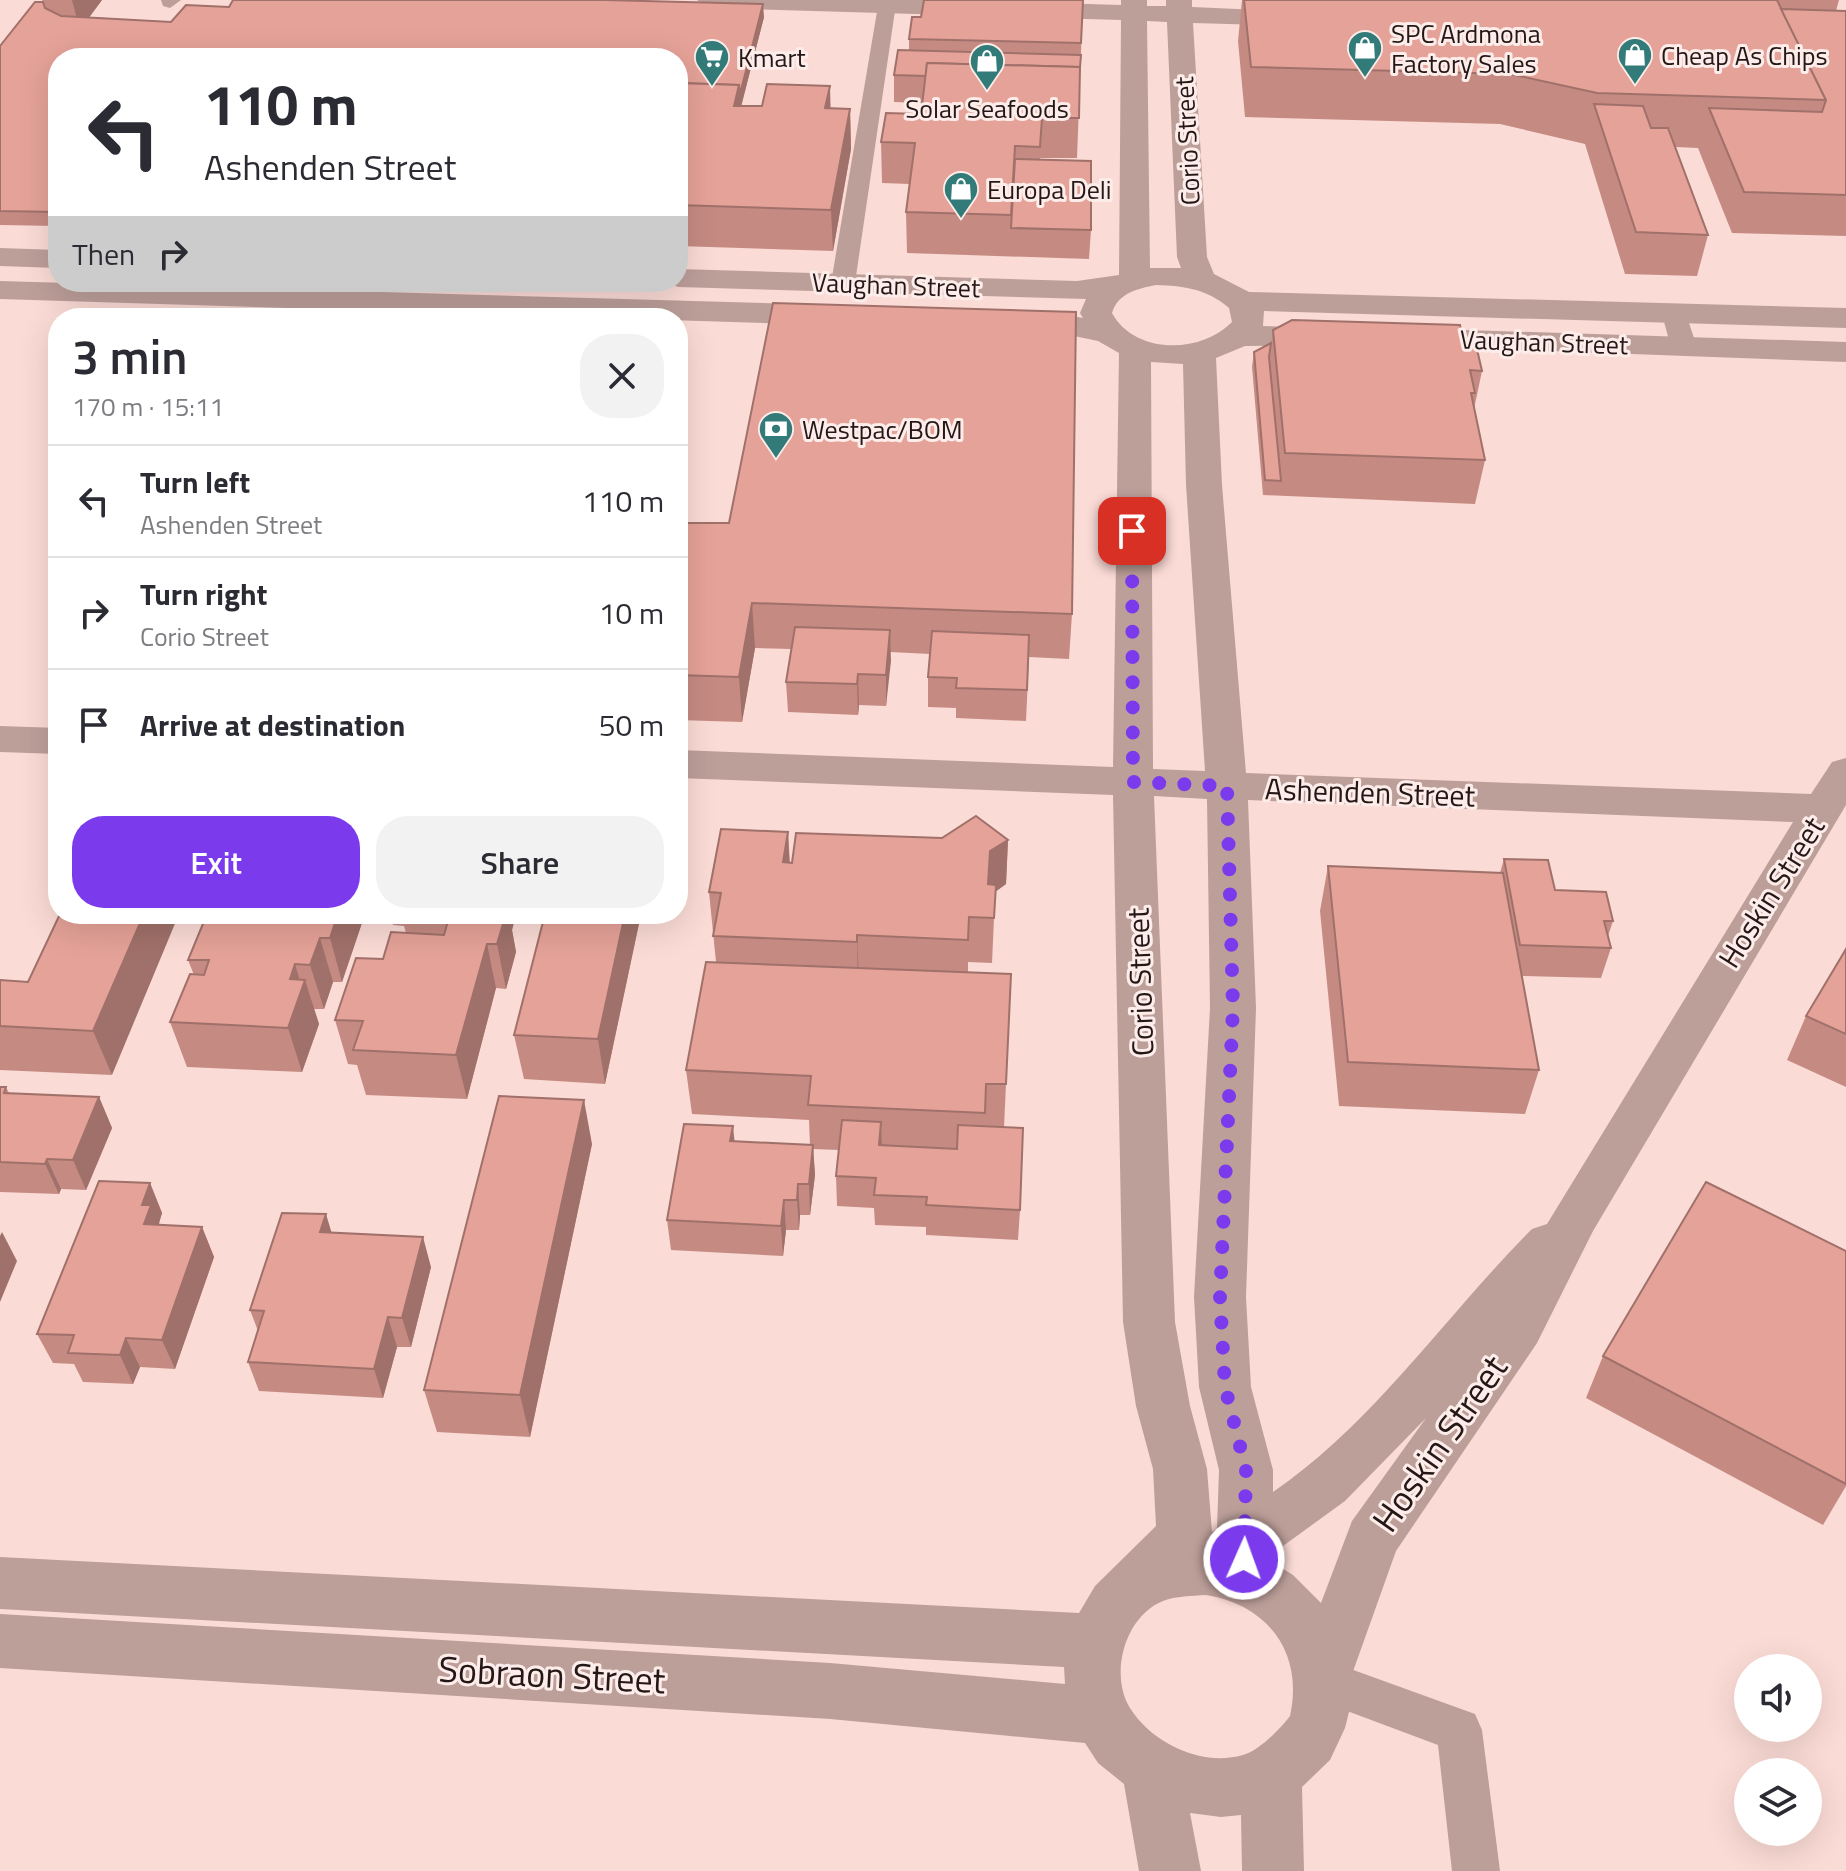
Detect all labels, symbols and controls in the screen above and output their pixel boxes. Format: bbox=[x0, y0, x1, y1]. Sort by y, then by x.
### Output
place label: SPC Ardmona Factory Sales bbox=[1391, 14, 1541, 83]
shop icon: SPC Ardmona Factory Sales bbox=[1346, 29, 1384, 79]
shop icon: Cheap As Chips bbox=[1616, 36, 1654, 86]
place label: Cheap As Chips bbox=[1661, 36, 1828, 75]
supermarket icon: Kmart bbox=[693, 38, 731, 88]
place label: Kmart bbox=[738, 38, 806, 77]
shop icon: Solar Seafoods bbox=[968, 42, 1006, 92]
text: 110 m bbox=[204, 62, 357, 147]
street label: Corio Street bbox=[1164, 76, 1210, 206]
icon: left bbox=[72, 80, 176, 184]
place label: Solar Seafoods bbox=[905, 89, 1069, 128]
text: Ashenden Street bbox=[204, 139, 456, 194]
shop icon: Europa Deli bbox=[942, 170, 980, 220]
place label: Europa Deli bbox=[987, 170, 1112, 209]
text: Then bbox=[72, 231, 135, 277]
icon: right bbox=[151, 232, 195, 276]
street label: Vaughan Street bbox=[811, 263, 981, 307]
text: 3 min bbox=[72, 320, 187, 393]
street label: Vaughan Street bbox=[1459, 320, 1629, 364]
button: close bbox=[580, 334, 664, 418]
text: 170 m · 15:11 bbox=[72, 387, 224, 426]
bank icon: Westpac/BOM bbox=[757, 410, 795, 460]
place label: Westpac/BOM bbox=[802, 410, 963, 449]
text: Turn left bbox=[140, 459, 250, 505]
text: 110 m bbox=[582, 478, 664, 524]
icon: left bbox=[72, 479, 116, 523]
pin bbox=[1098, 497, 1166, 565]
text: Ashenden Street bbox=[140, 505, 322, 544]
icon: arrive bbox=[1110, 509, 1154, 553]
text: Turn right bbox=[140, 571, 268, 617]
text: 10 m bbox=[599, 590, 664, 636]
icon: right bbox=[72, 591, 116, 635]
text: Corio Street bbox=[140, 617, 269, 656]
text: Arrive at destination bbox=[140, 702, 405, 748]
text: 50 m bbox=[599, 702, 664, 748]
icon: arrive bbox=[72, 703, 116, 747]
street label: Ashenden Street bbox=[1264, 765, 1476, 819]
street label: Hoskin Street bbox=[1706, 807, 1836, 977]
button: Exit bbox=[72, 816, 360, 908]
button: Share bbox=[376, 816, 664, 908]
street label: Corio Street bbox=[1114, 906, 1166, 1057]
street label: Hoskin Street bbox=[1358, 1343, 1521, 1543]
position arrow bbox=[1202, 1517, 1286, 1601]
street label: Sobraon Street bbox=[437, 1641, 667, 1707]
map controls bbox=[1734, 1654, 1822, 1846]
button: sound bbox=[1734, 1654, 1822, 1742]
button: layers bbox=[1734, 1758, 1822, 1846]

